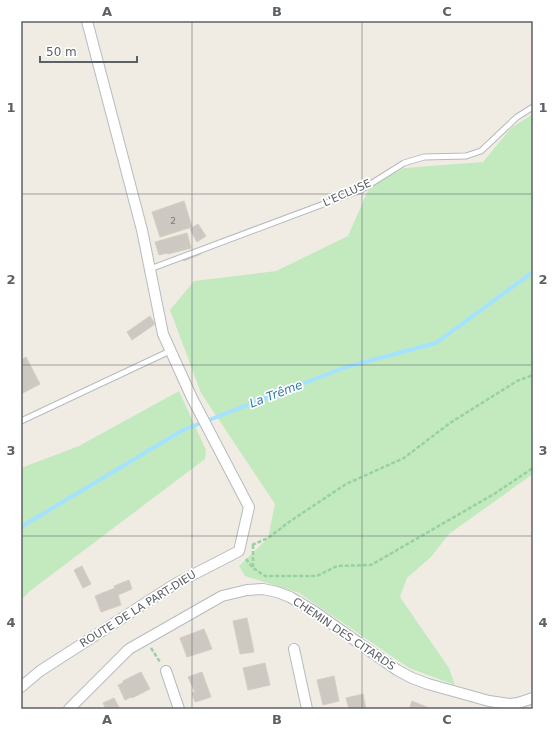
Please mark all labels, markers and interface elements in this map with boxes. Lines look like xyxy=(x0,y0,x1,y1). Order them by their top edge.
text: A xyxy=(102,4,112,19)
text: B xyxy=(272,4,282,19)
text: C xyxy=(442,4,452,19)
scale bar xyxy=(40,38,137,64)
text: 50 m xyxy=(46,45,77,59)
text: 1 xyxy=(6,100,16,115)
text: 1 xyxy=(538,100,548,115)
street label: L'ECLUSE xyxy=(321,177,373,209)
house number: 2 xyxy=(170,216,176,226)
text: 2 xyxy=(6,272,16,287)
text: 2 xyxy=(538,272,548,287)
water label: La Trême xyxy=(248,377,304,411)
text: 3 xyxy=(6,443,16,458)
text: 3 xyxy=(538,443,548,458)
street label: ROUTE DE LA PART-DIEU xyxy=(78,568,198,650)
street label: CHEMIN DES CITARDS xyxy=(290,595,398,673)
text: 4 xyxy=(6,615,16,630)
text: 4 xyxy=(538,615,548,630)
text: A xyxy=(102,712,112,727)
text: B xyxy=(272,712,282,727)
text: C xyxy=(442,712,452,727)

